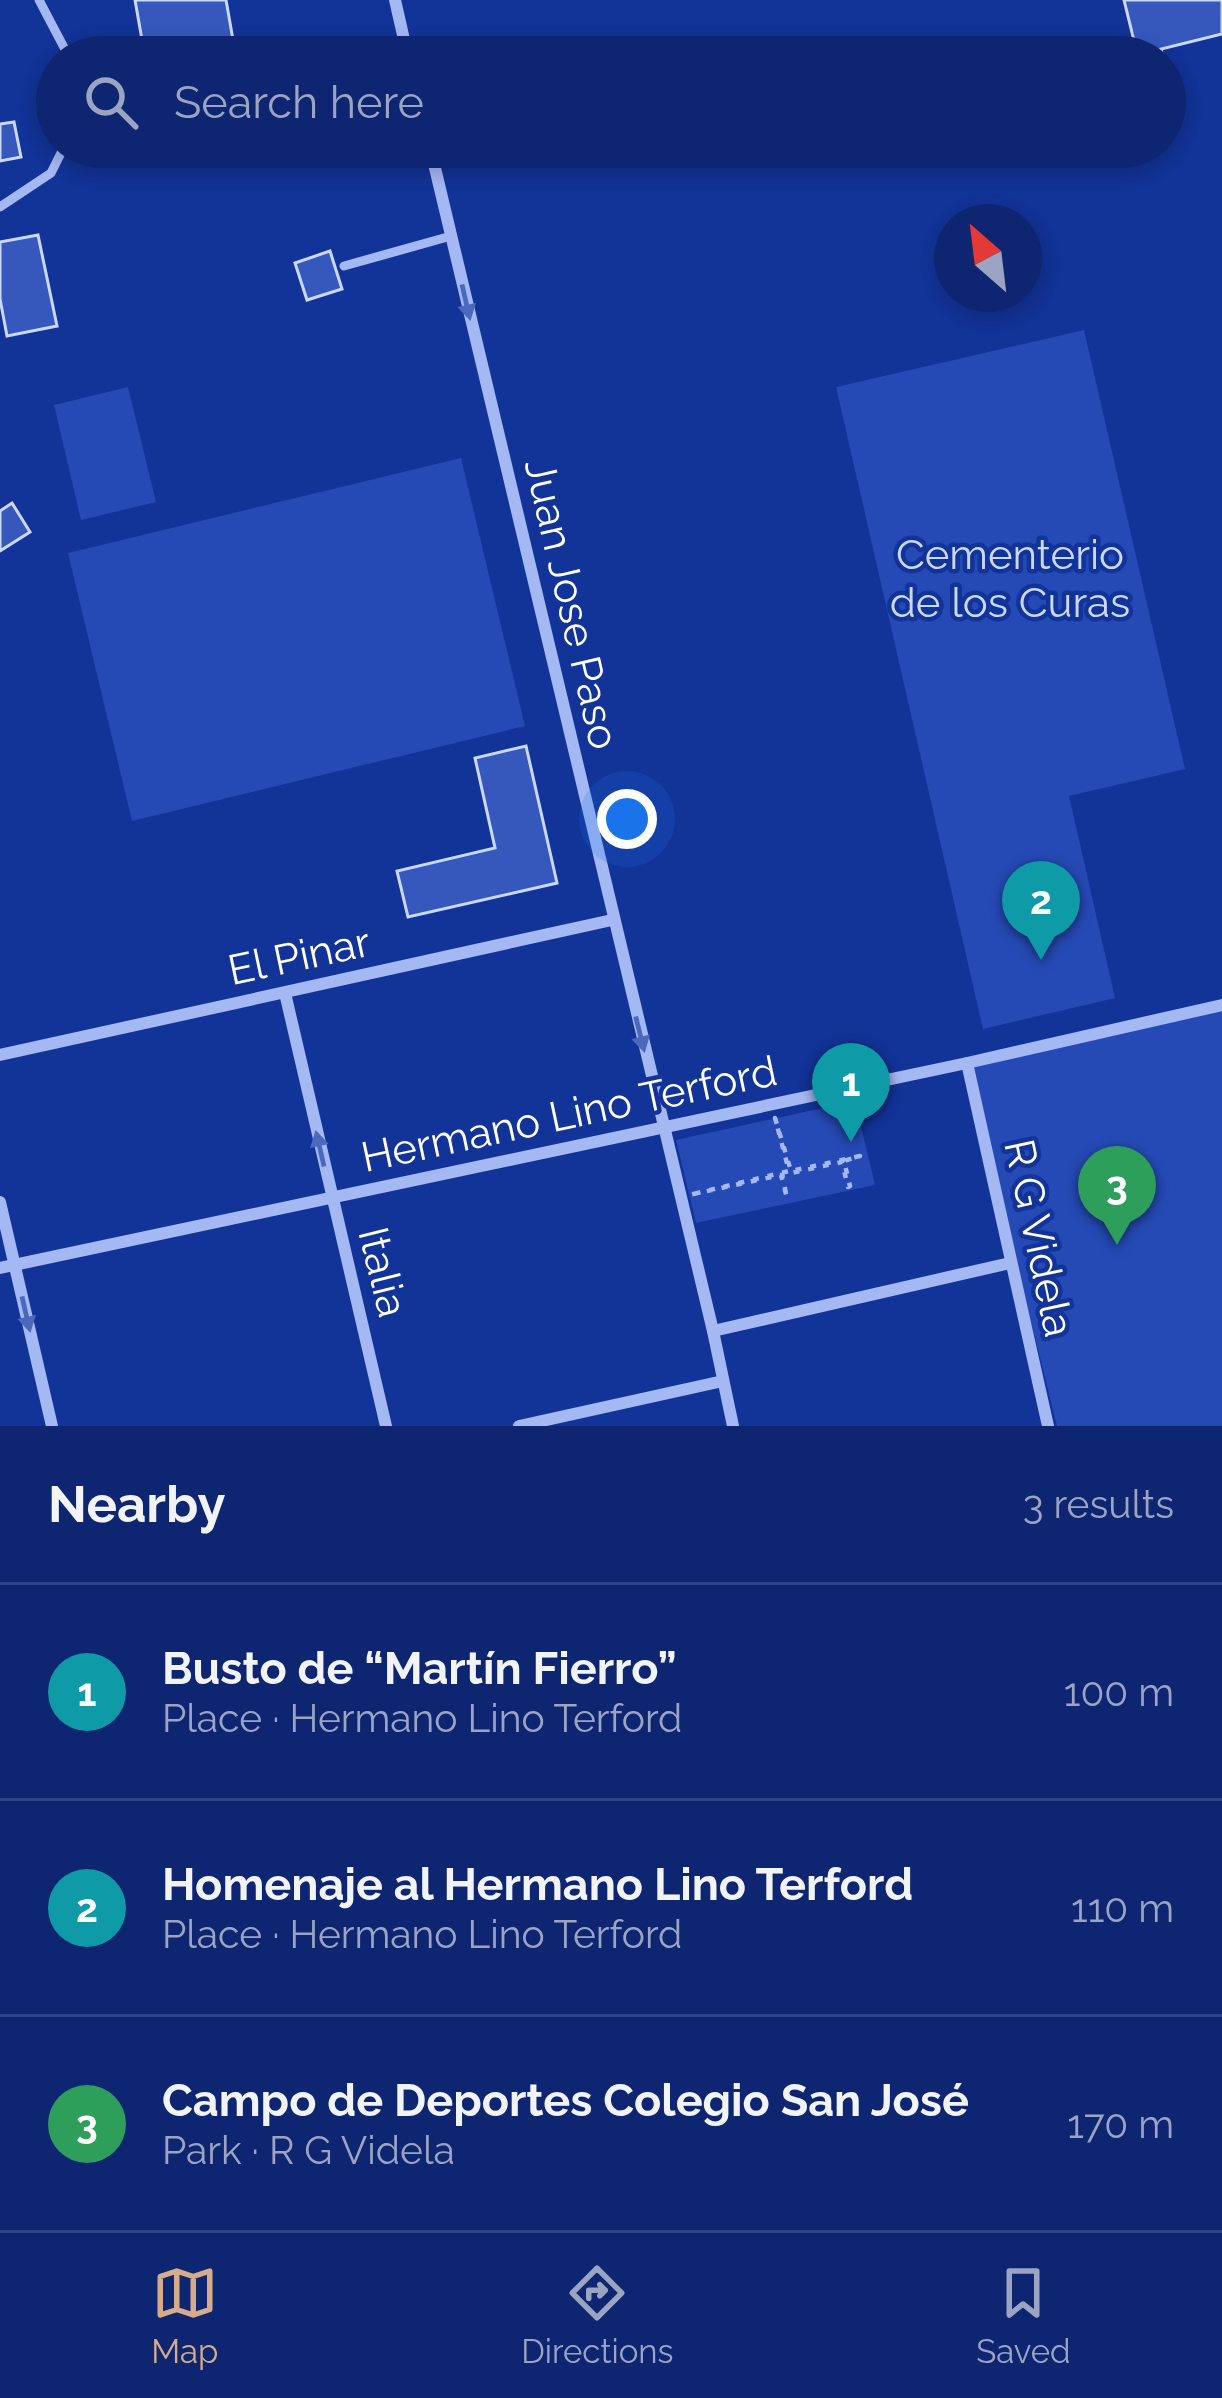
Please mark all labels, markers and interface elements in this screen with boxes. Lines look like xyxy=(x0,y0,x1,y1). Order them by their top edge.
search box xyxy=(36,36,1186,168)
icon: search xyxy=(78,69,144,135)
text: Search here xyxy=(174,76,424,129)
north arrow xyxy=(934,204,1042,312)
one-way arrow xyxy=(457,283,476,320)
street label: Juan Jose Paso xyxy=(515,454,629,754)
park label: Cementerio de los Curas xyxy=(890,530,1130,627)
your location xyxy=(597,789,657,849)
pin: 2 xyxy=(1002,861,1080,960)
street label: El Pinar xyxy=(224,917,375,995)
one-way arrow xyxy=(631,1015,650,1052)
pin: 1 xyxy=(812,1043,890,1142)
street label: Hermano Lino Terford xyxy=(357,1046,781,1182)
one-way arrow xyxy=(309,1129,328,1167)
street label: R G Videla xyxy=(994,1135,1084,1341)
pin: 3 xyxy=(1078,1146,1156,1245)
street label: Italia xyxy=(348,1222,418,1322)
one-way arrow xyxy=(17,1296,36,1333)
text: Nearby xyxy=(48,1474,225,1534)
text: 3 results xyxy=(1023,1481,1174,1527)
text: Busto de “Martín Fierro” xyxy=(162,1642,677,1695)
text: 1 xyxy=(77,1669,97,1715)
text: 100 m xyxy=(1064,1669,1174,1715)
text: Place · Hermano Lino Terford xyxy=(162,1695,682,1741)
text: Homenaje al Hermano Lino Terford xyxy=(162,1858,913,1911)
text: 2 xyxy=(76,1885,98,1931)
text: 110 m xyxy=(1071,1885,1174,1931)
text: Place · Hermano Lino Terford xyxy=(162,1911,682,1957)
text: Campo de Deportes Colegio San José xyxy=(162,2074,969,2127)
text: 3 xyxy=(76,2101,98,2147)
text: 170 m xyxy=(1067,2101,1174,2147)
text: Park · R G Videla xyxy=(162,2127,455,2173)
tab: Map xyxy=(151,2260,218,2371)
tab: Directions xyxy=(521,2260,674,2371)
tab: Saved xyxy=(976,2260,1071,2371)

